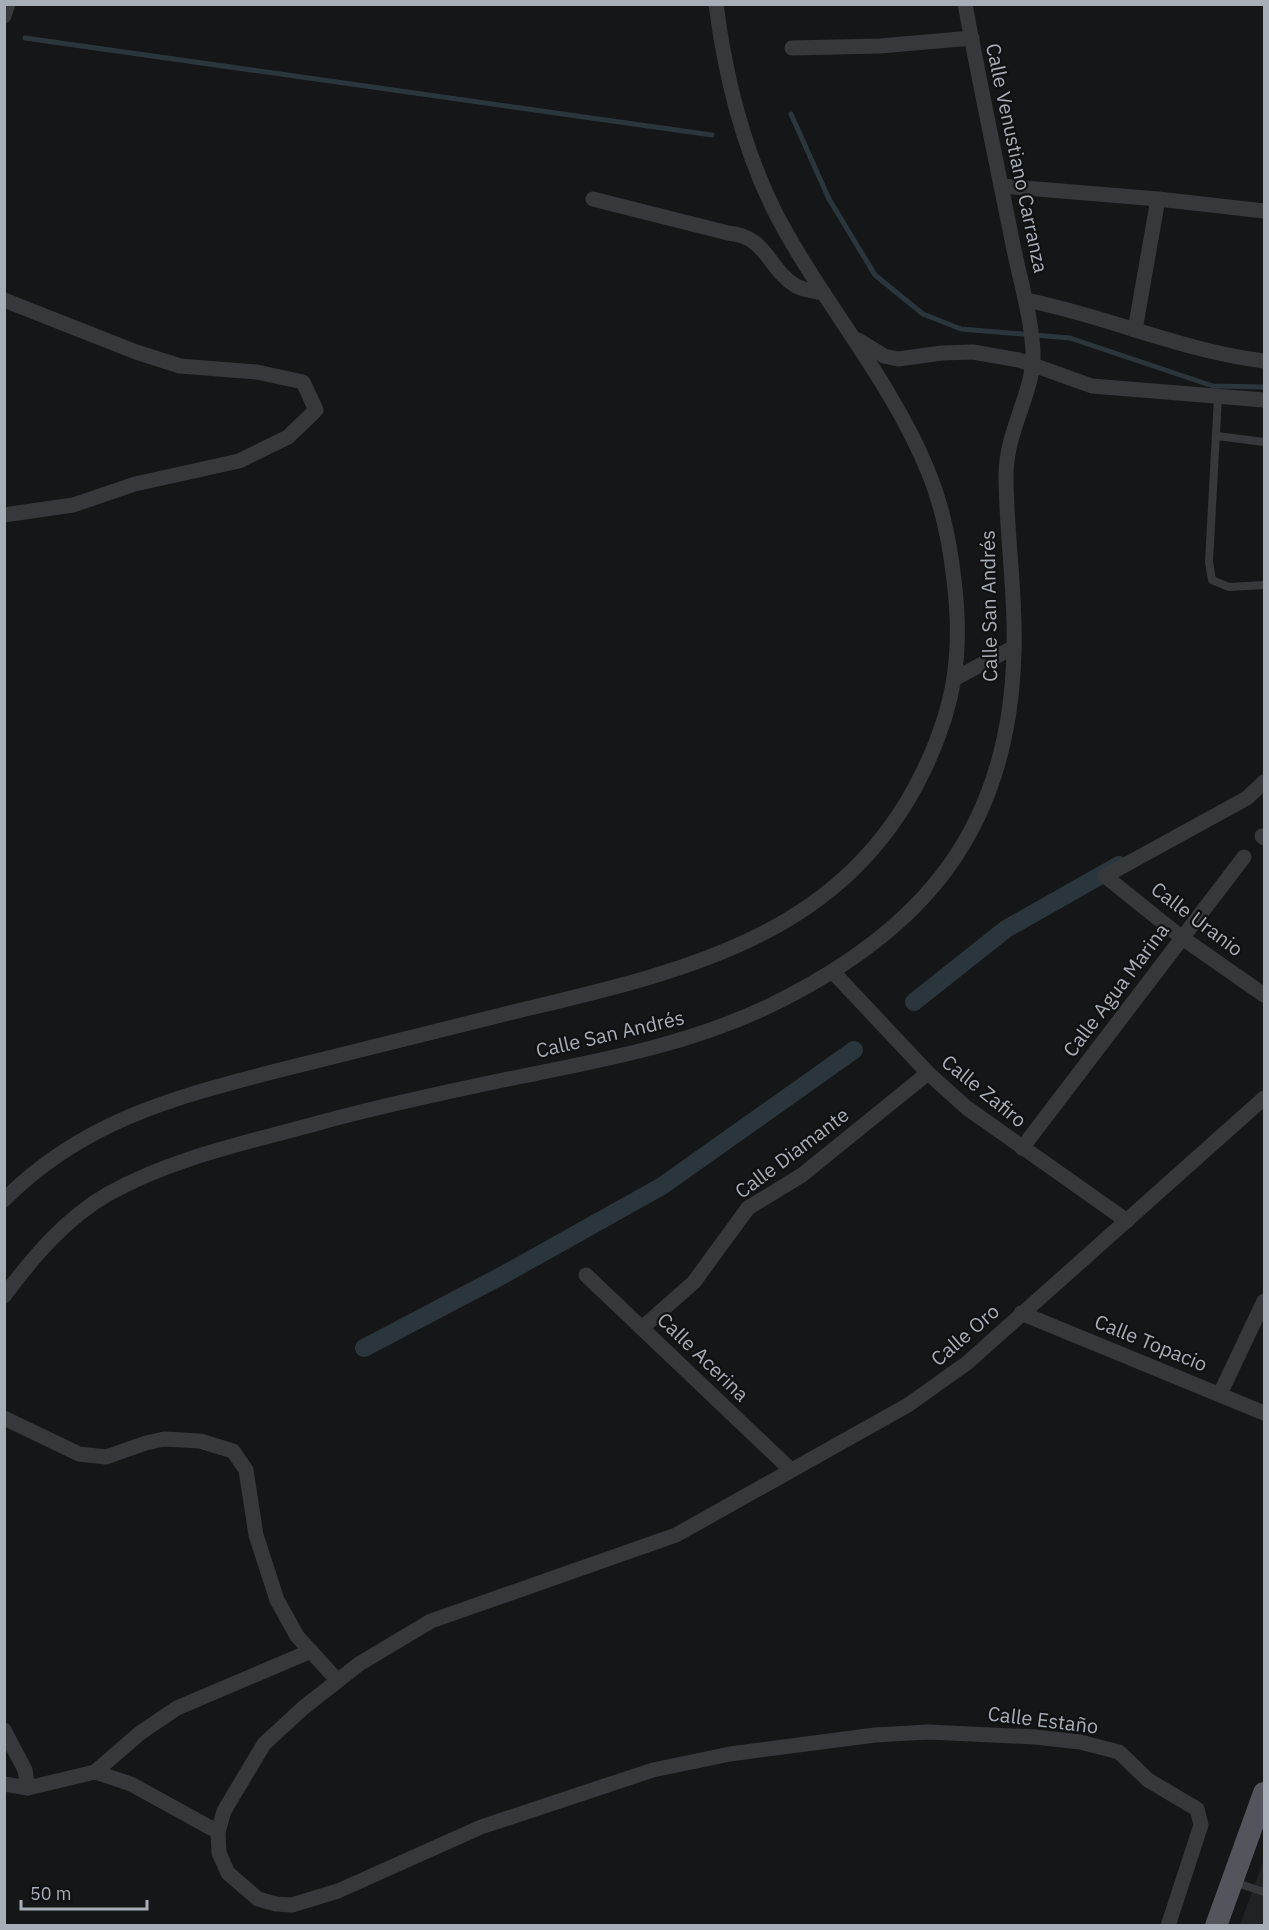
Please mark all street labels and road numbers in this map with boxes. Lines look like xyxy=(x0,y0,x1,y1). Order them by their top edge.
street label: Calle Venustiano Carranza xyxy=(980,41,1055,276)
street label: Calle San Andrés xyxy=(974,530,1003,682)
street label: Calle Uranio xyxy=(1146,875,1249,962)
street label: Calle Agua Marina xyxy=(1056,917,1175,1062)
street label: Calle San Andrés xyxy=(533,1003,687,1064)
street label: Calle Zafiro xyxy=(936,1048,1032,1133)
street label: Calle Diamante xyxy=(729,1101,854,1204)
street label: Calle Oro xyxy=(925,1297,1005,1372)
street label: Calle Acerina xyxy=(652,1306,755,1407)
street label: Calle Topacio xyxy=(1091,1308,1212,1377)
street label: Calle Estaño xyxy=(986,1699,1100,1740)

